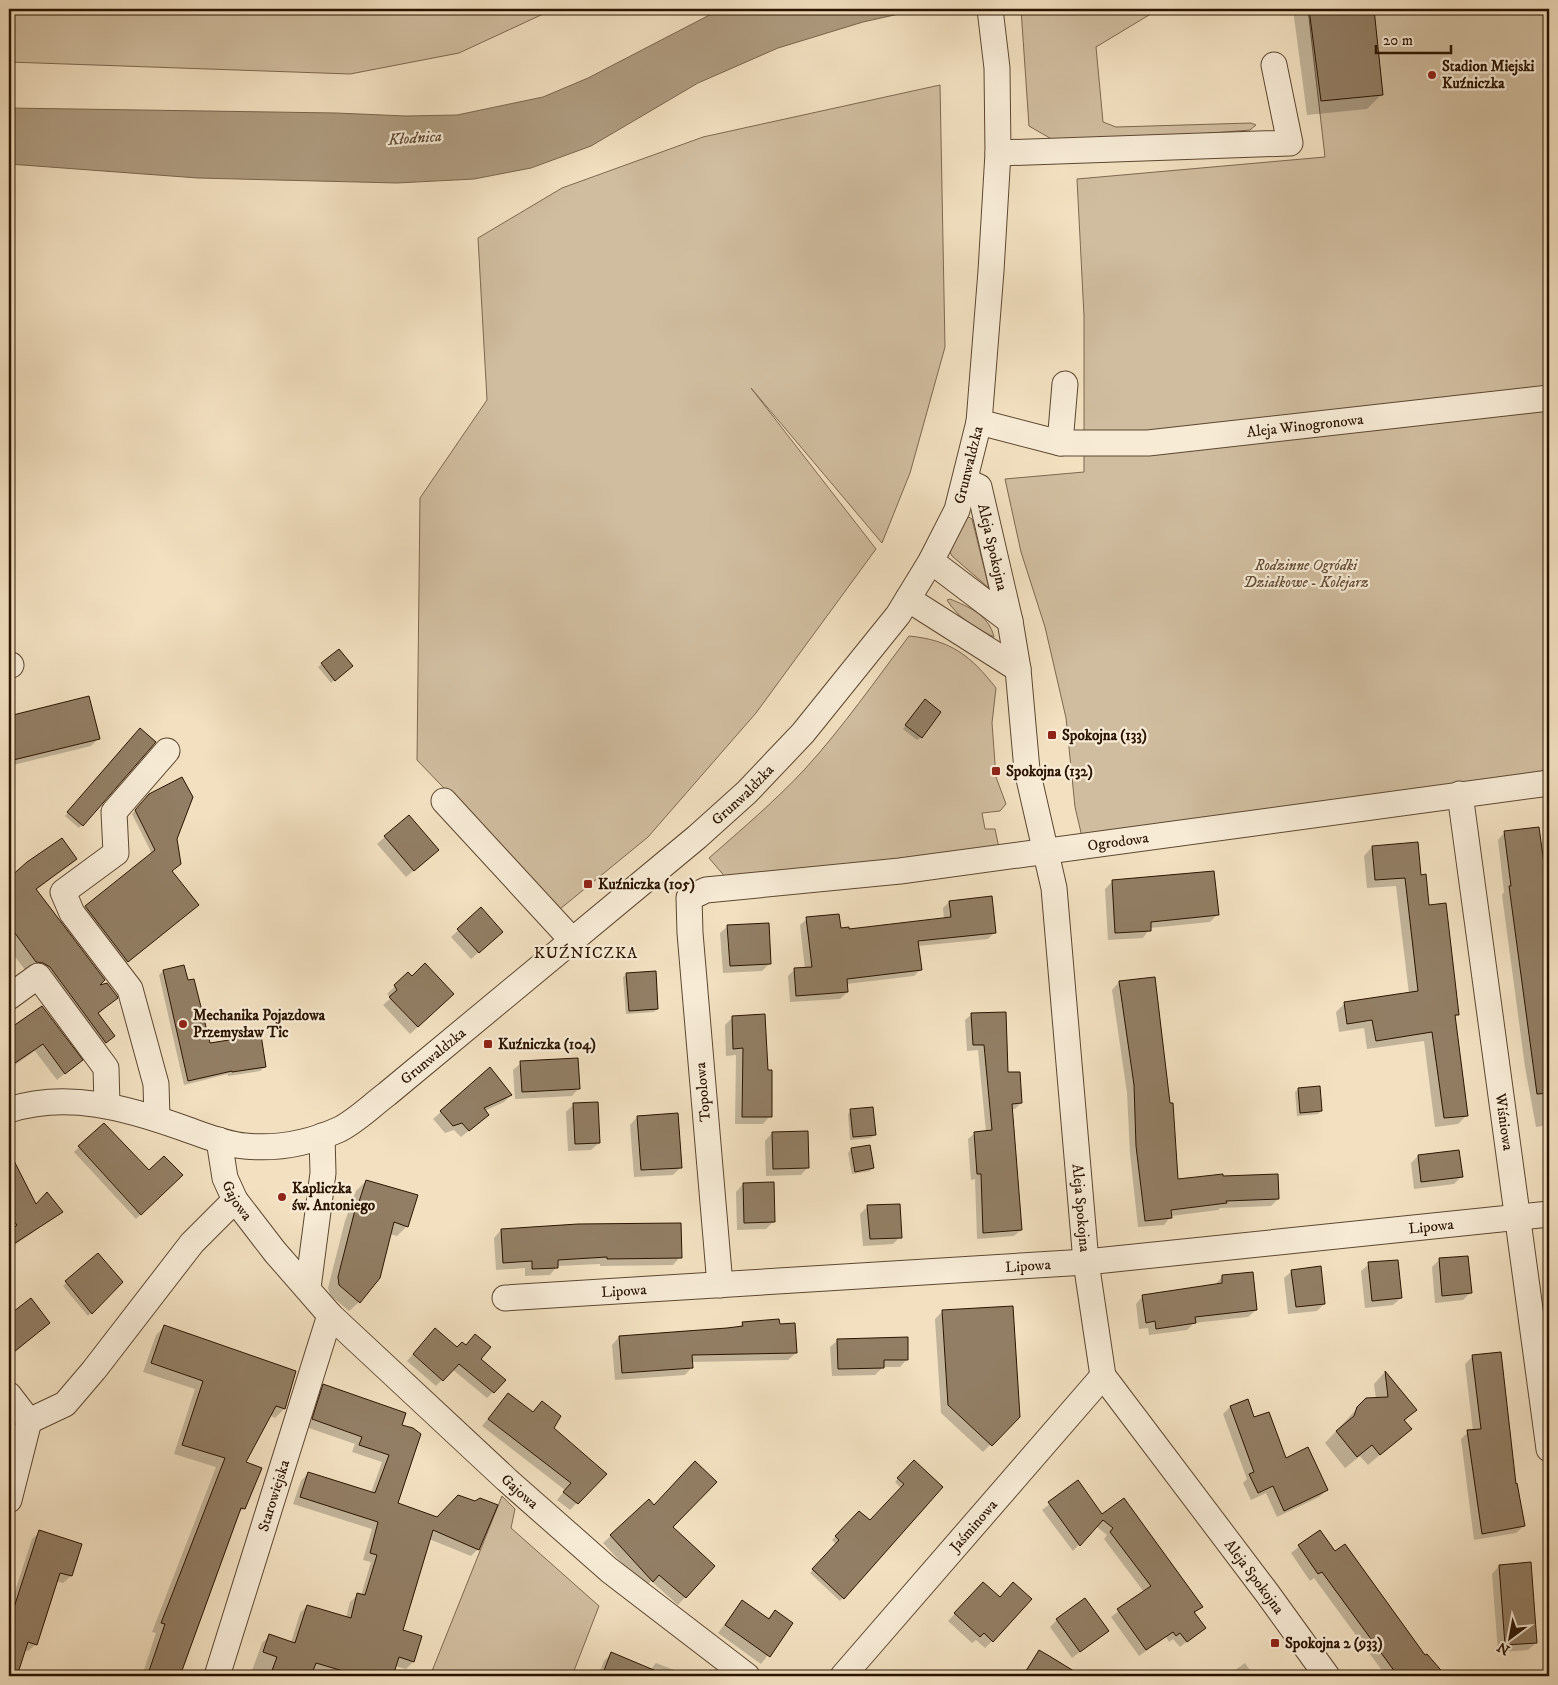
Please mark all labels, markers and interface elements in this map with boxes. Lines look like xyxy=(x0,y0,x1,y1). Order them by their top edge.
scale bar xyxy=(1376,22,1450,54)
text: 20 m xyxy=(1383,31,1413,50)
place label: Stadion Miejski Kuźniczka xyxy=(1442,57,1535,93)
marker: Stadion Miejski Kuźniczka xyxy=(1426,69,1438,81)
water label: Kłodnica xyxy=(386,126,443,150)
street label: Aleja Winogronowa xyxy=(1246,409,1365,441)
street label: Grunwaldzka xyxy=(949,424,987,506)
street label: Aleja Spokojna xyxy=(974,502,1012,593)
park label: Rodzinne Ogródki Działkowe - Kolejarz xyxy=(1243,556,1369,592)
place label: Spokojna (133) xyxy=(1062,726,1147,745)
marker: Spokojna (133) xyxy=(1046,729,1058,741)
street label: Grunwaldzka xyxy=(707,760,778,829)
place label: Spokojna (132) xyxy=(1006,762,1093,781)
marker: Spokojna (132) xyxy=(990,765,1002,777)
street label: Ogrodowa xyxy=(1086,828,1150,855)
place label: Kuźniczka (105) xyxy=(598,875,695,894)
marker: Kuźniczka (105) xyxy=(582,878,594,890)
district label: KUŹNICZKA xyxy=(534,943,638,963)
place label: Mechanika Pojazdowa Przemysław Tic xyxy=(193,1006,326,1042)
marker: Mechanika Pojazdowa Przemysław Tic xyxy=(177,1018,189,1030)
street label: Grunwaldzka xyxy=(396,1023,470,1089)
place label: Kuźniczka (104) xyxy=(498,1035,596,1054)
marker: Kuźniczka (104) xyxy=(482,1038,494,1050)
street label: Topolowa xyxy=(691,1061,715,1122)
street label: Wiśniowa xyxy=(1491,1091,1518,1152)
street label: Aleja Spokojna xyxy=(1068,1163,1095,1253)
street label: Gajowa xyxy=(218,1177,257,1225)
place label: Kapliczka św. Antoniego xyxy=(292,1179,376,1215)
marker: Kapliczka św. Antoniego xyxy=(276,1191,288,1203)
street label: Lipowa xyxy=(1407,1214,1455,1238)
street label: Lipowa xyxy=(1005,1255,1052,1276)
street label: Lipowa xyxy=(600,1280,648,1302)
street label: Starowiejska xyxy=(253,1457,294,1534)
street label: Gajowa xyxy=(497,1470,543,1513)
street label: Jaśminowa xyxy=(944,1495,1002,1557)
street label: Aleja Spokojna xyxy=(1220,1536,1289,1618)
north arrow xyxy=(1486,1612,1536,1662)
place label: Spokojna 2 (933) xyxy=(1285,1634,1383,1653)
marker: Spokojna 2 (933) xyxy=(1269,1637,1281,1649)
text: N xyxy=(1494,1637,1513,1659)

